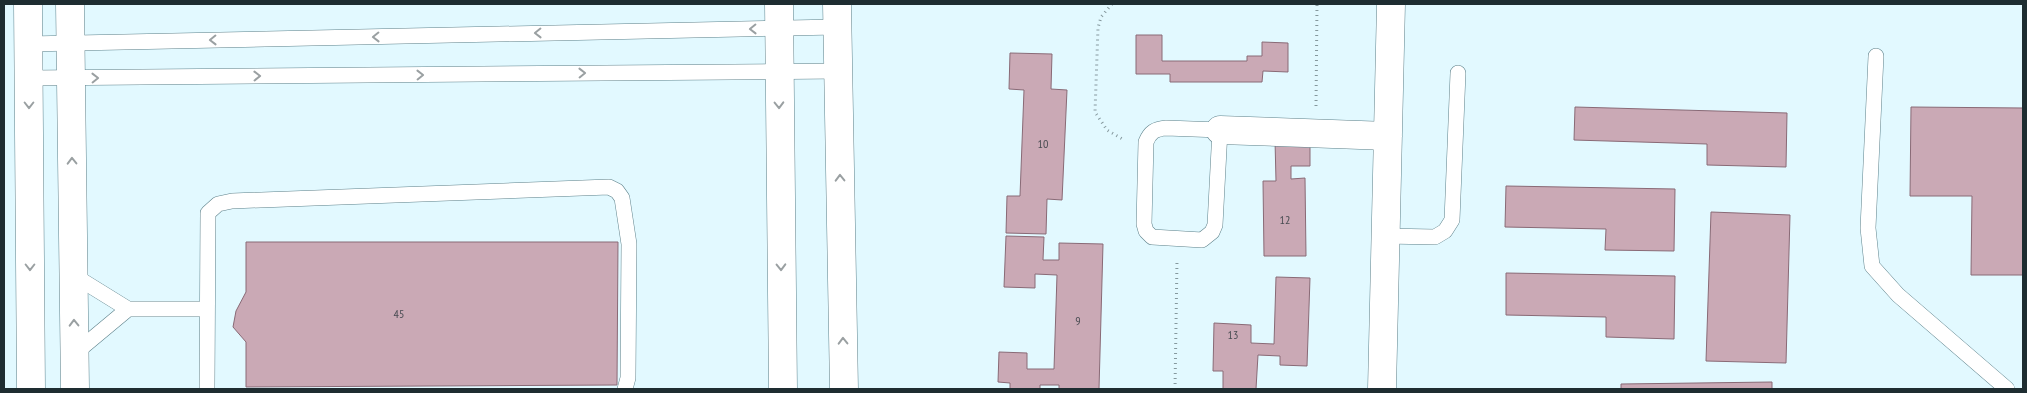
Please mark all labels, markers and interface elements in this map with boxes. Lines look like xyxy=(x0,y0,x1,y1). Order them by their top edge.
one-way arrow xyxy=(749,24,757,34)
one-way arrow xyxy=(534,28,542,38)
one-way arrow xyxy=(372,31,380,42)
one-way arrow xyxy=(209,35,217,45)
one-way arrow xyxy=(578,68,586,78)
one-way arrow xyxy=(416,70,424,80)
one-way arrow xyxy=(254,71,261,81)
one-way arrow xyxy=(92,73,99,83)
one-way arrow xyxy=(24,102,34,109)
one-way arrow xyxy=(774,102,784,109)
house number: 10 xyxy=(1038,136,1048,151)
one-way arrow xyxy=(67,156,77,164)
one-way arrow xyxy=(835,174,845,182)
house number: 12 xyxy=(1280,212,1290,227)
one-way arrow xyxy=(25,264,35,272)
one-way arrow xyxy=(776,264,786,272)
house number: 45 xyxy=(394,306,404,321)
house number: 9 xyxy=(1075,313,1081,328)
one-way arrow xyxy=(69,319,79,326)
house number: 13 xyxy=(1228,327,1238,342)
one-way arrow xyxy=(838,336,849,344)

